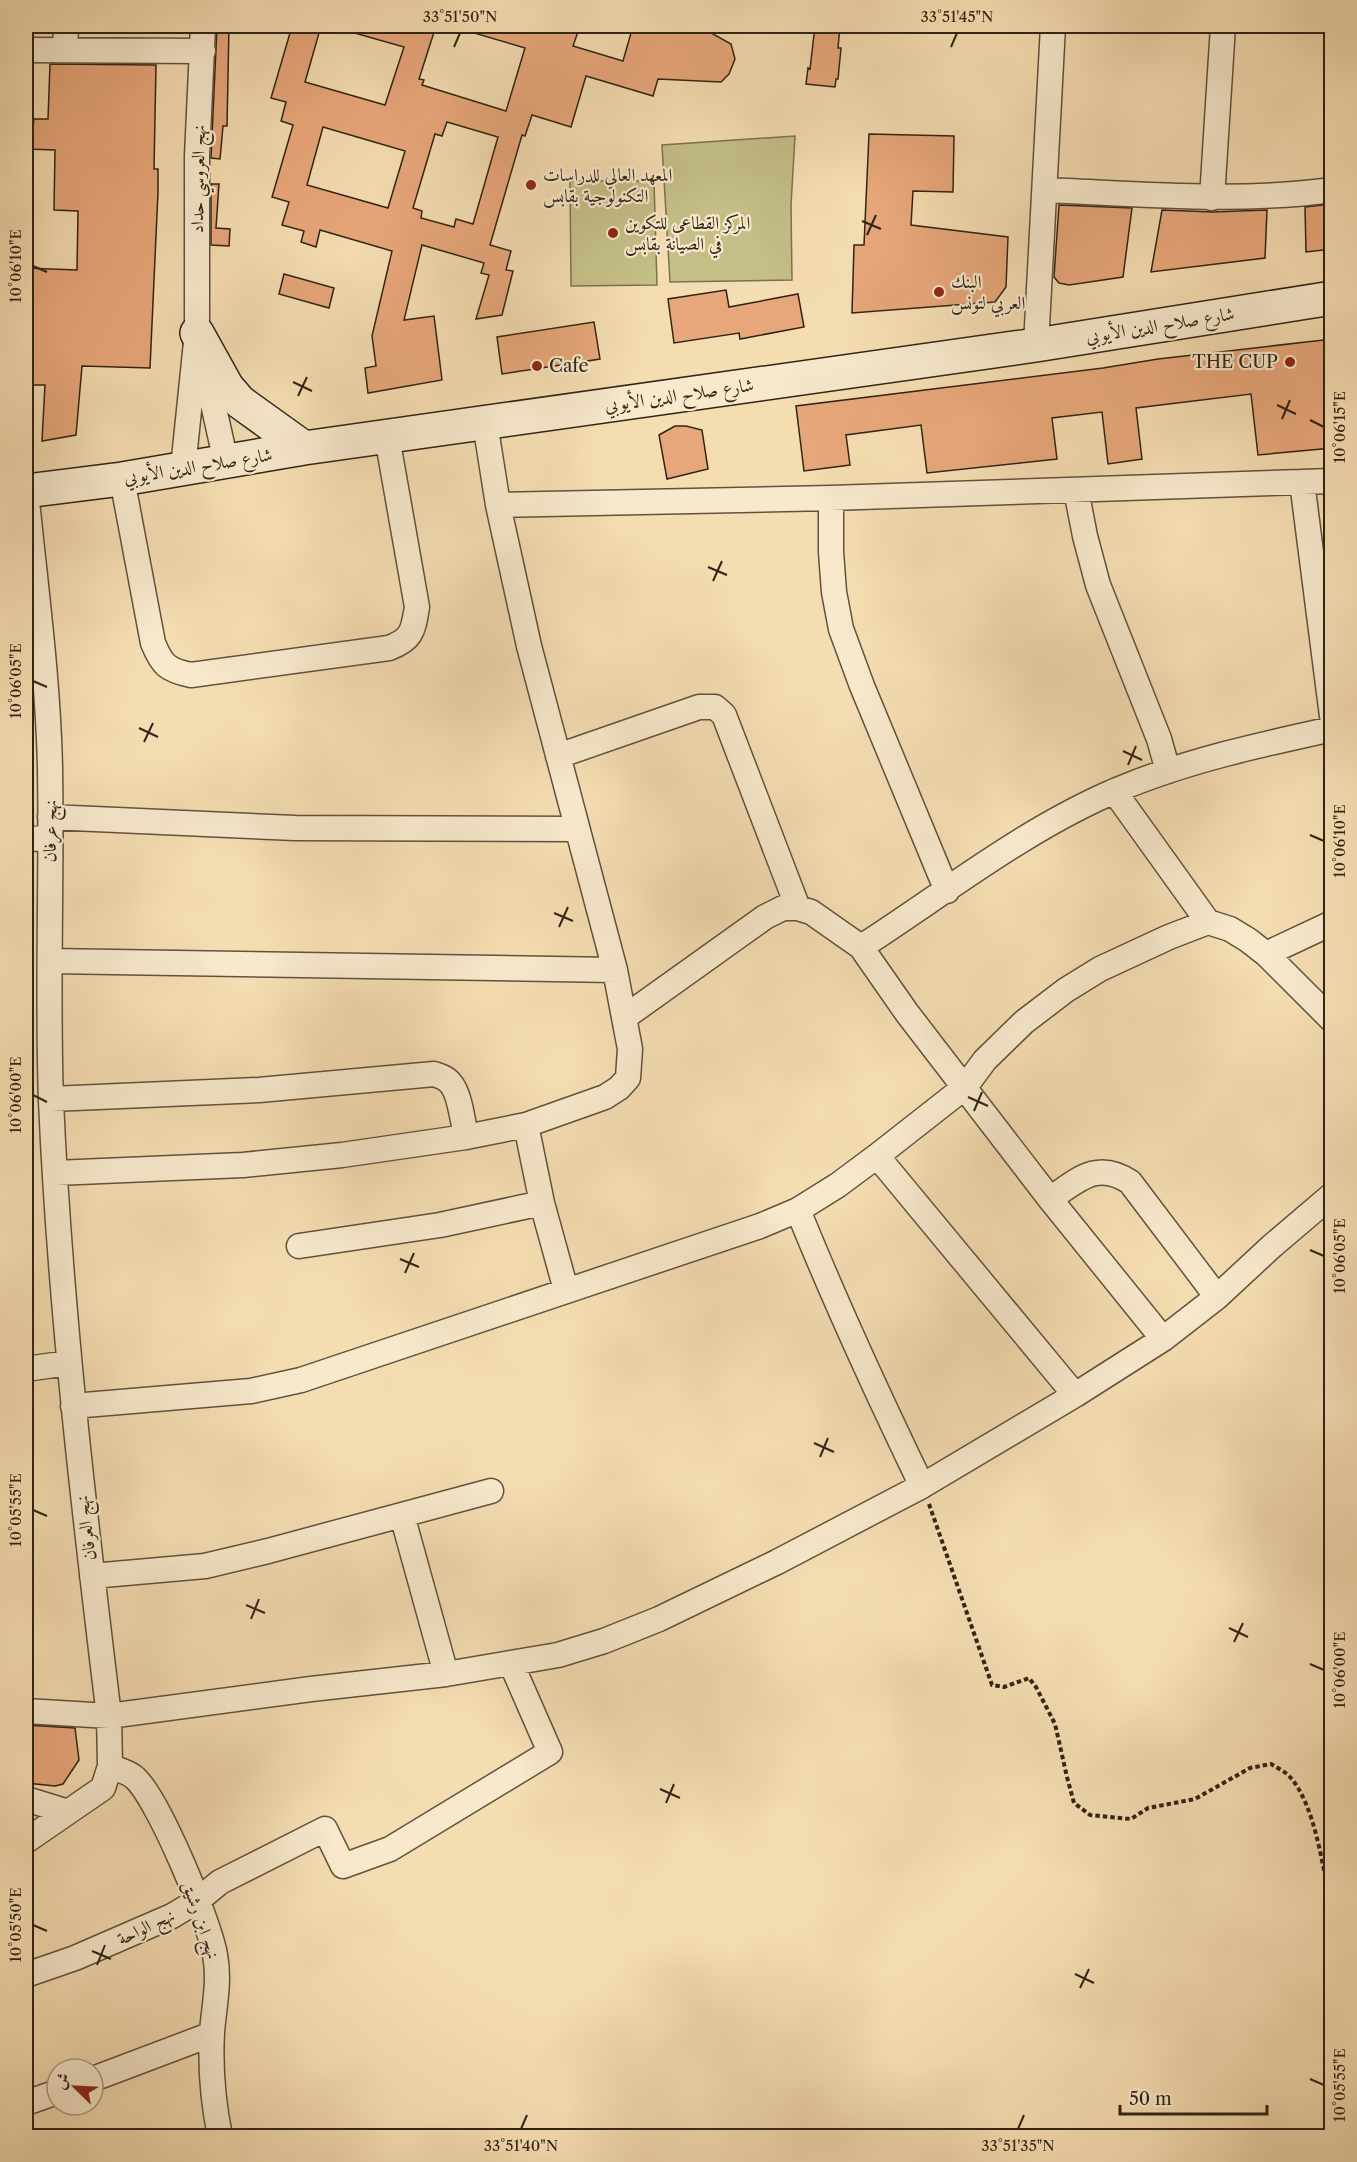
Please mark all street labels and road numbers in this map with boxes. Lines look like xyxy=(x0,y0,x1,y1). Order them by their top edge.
street label: نهج العروسي حداد xyxy=(186,125,216,233)
street label: شارع صلاح الدين الأيوبي xyxy=(1084,300,1237,353)
street label: شارع صلاح الدين الأيوبي xyxy=(603,372,756,421)
street label: شارع صلاح الدين الأيوبي xyxy=(122,441,275,494)
street label: نهج عرفان xyxy=(38,799,67,863)
street label: نهج العرفان xyxy=(71,1494,106,1562)
street label: نهج ابن رشيق xyxy=(173,1878,225,1963)
street label: نهج الواحة xyxy=(114,1904,180,1954)

